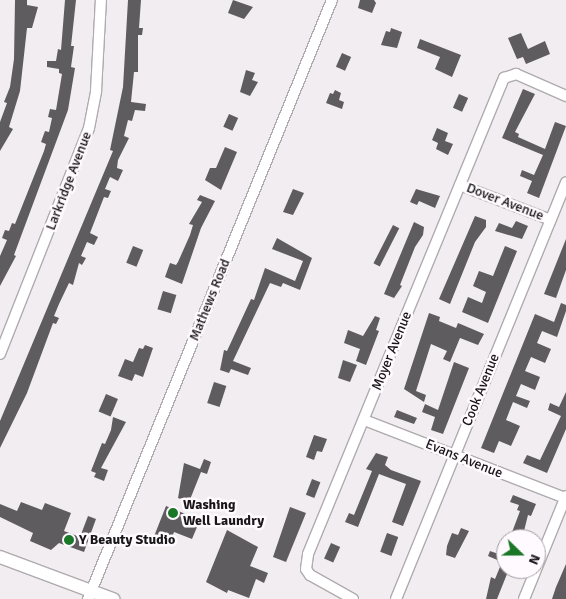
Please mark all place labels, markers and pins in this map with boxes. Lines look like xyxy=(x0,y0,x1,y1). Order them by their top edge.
place label: Washing Well Laundry xyxy=(183,497,264,530)
marker: Washing Well Laundry xyxy=(167,507,179,519)
place label: Y Beauty Studio xyxy=(79,532,175,548)
marker: Y Beauty Studio xyxy=(63,534,75,546)

